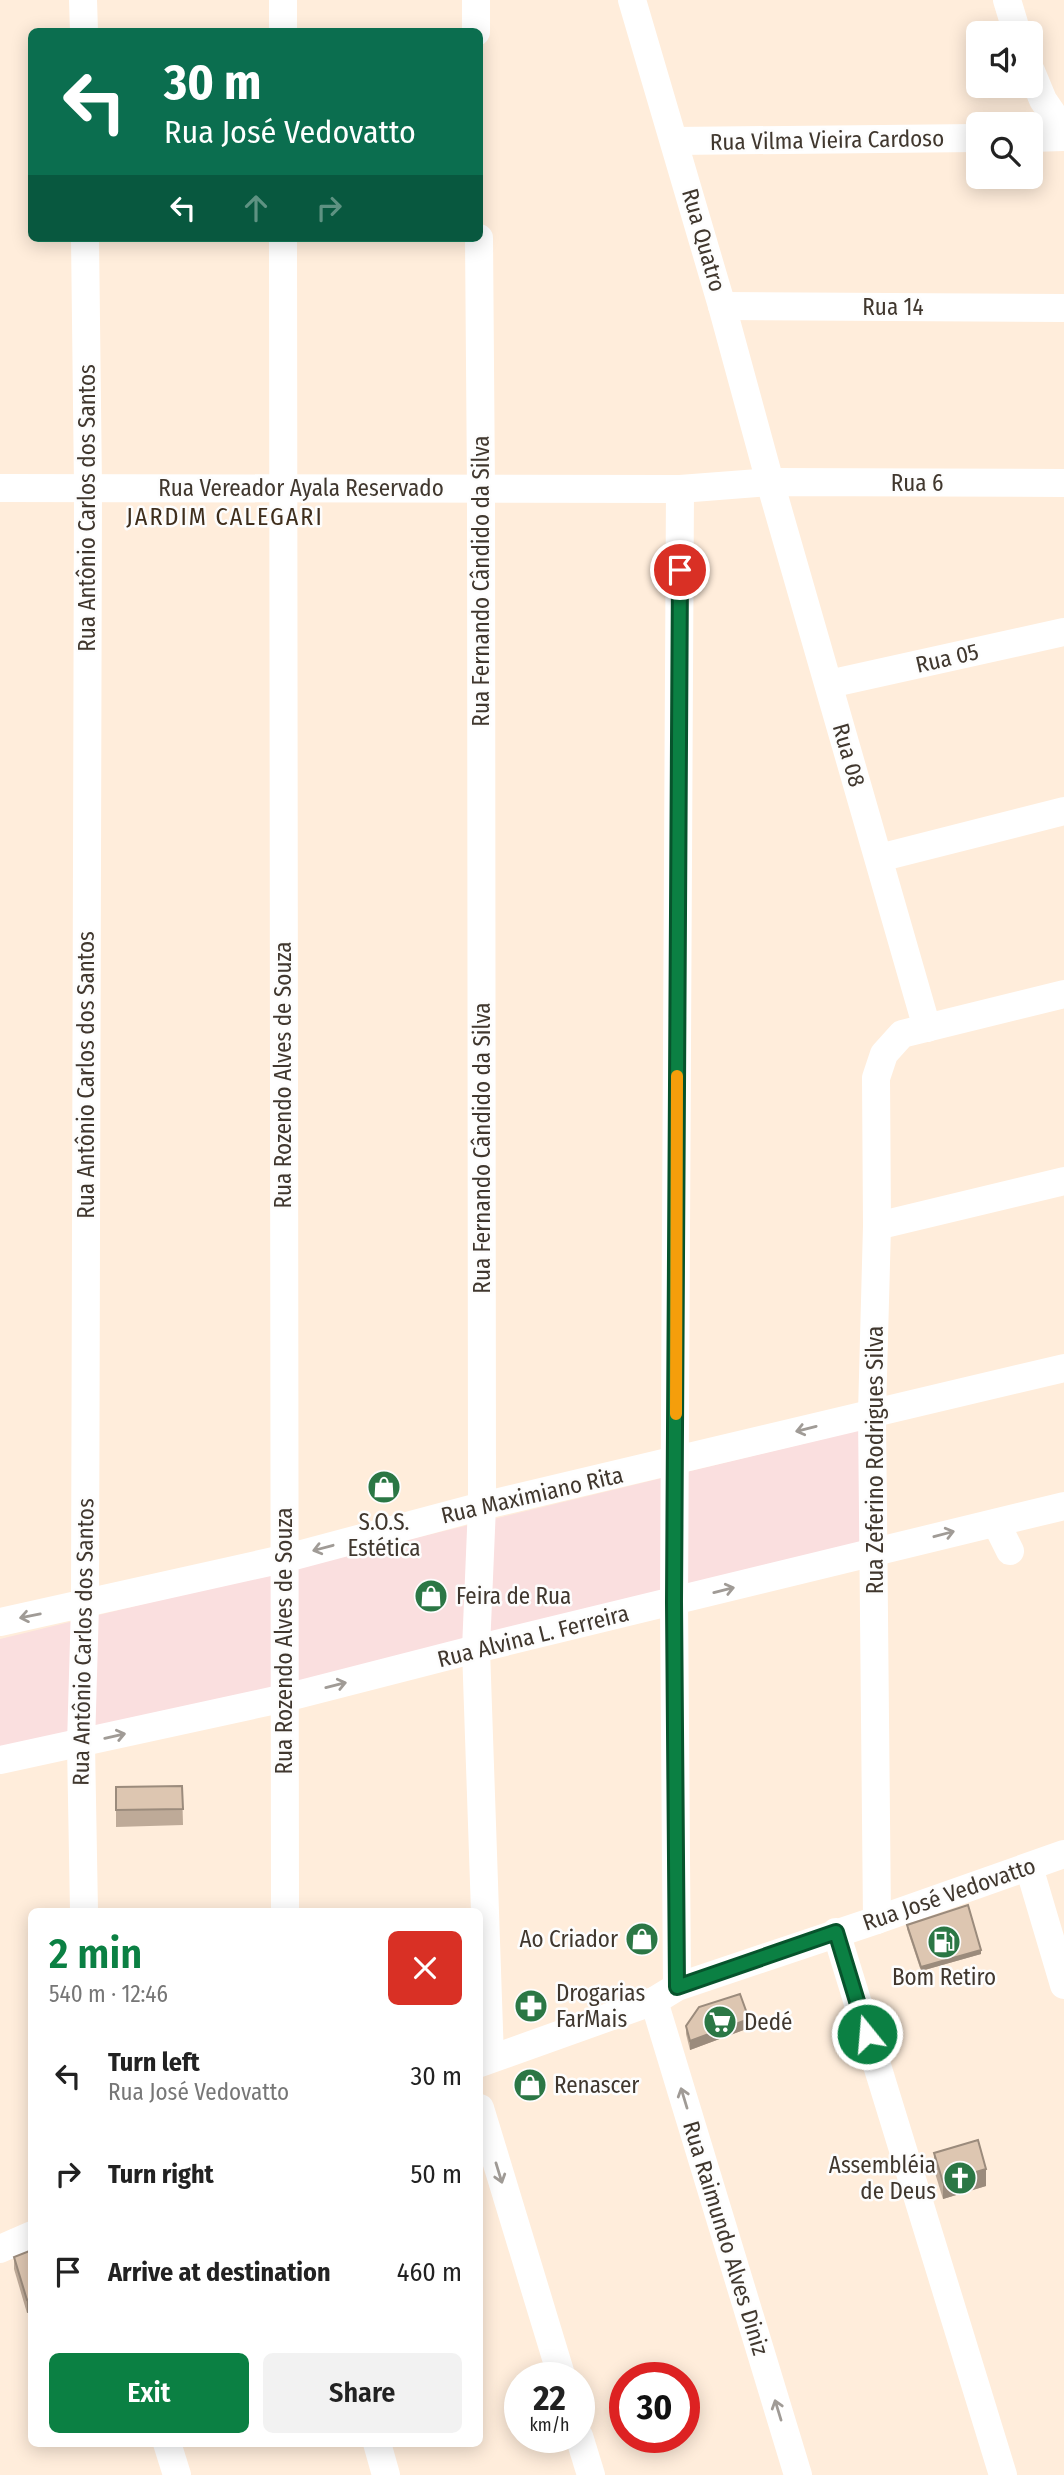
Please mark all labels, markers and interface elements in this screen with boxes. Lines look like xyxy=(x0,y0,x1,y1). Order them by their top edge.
map controls xyxy=(966,21,1043,189)
button: sound xyxy=(966,21,1043,98)
text: 30 m xyxy=(164,53,262,112)
icon: left xyxy=(49,56,140,147)
button: search xyxy=(966,112,1043,189)
text: Rua José Vedovatto xyxy=(164,113,416,151)
street label: Rua Vilma Vieira Cardoso xyxy=(710,124,944,156)
street label: Rua Quatro xyxy=(676,185,732,295)
icon: left xyxy=(164,189,202,227)
icon: ahead xyxy=(237,189,275,227)
icon: right xyxy=(310,189,348,227)
street label: Rua 14 xyxy=(862,293,924,321)
street label: Rua Antônio Carlos dos Santos xyxy=(73,364,101,652)
street label: Rua Fernando Cândido da Silva xyxy=(467,435,495,727)
street label: Rua 6 xyxy=(891,469,943,497)
street label: Rua Vereador Ayala Reservado xyxy=(158,474,444,502)
district label: JARDIM CALEGARI xyxy=(126,503,324,531)
pin xyxy=(650,540,710,600)
icon: arrive xyxy=(661,551,699,589)
street label: Rua 05 xyxy=(913,637,981,679)
street label: Rua 08 xyxy=(827,720,871,790)
street label: Rua Antônio Carlos dos Santos xyxy=(72,931,100,1219)
street label: Rua Rozendo Alves de Souza xyxy=(269,942,297,1208)
street label: Rua Fernando Cândido da Silva xyxy=(468,1002,496,1294)
street label: Rua Zeferino Rodrigues Silva xyxy=(861,1326,889,1594)
one-way arrow xyxy=(795,1423,818,1436)
street label: Rua Maximiano Rita xyxy=(438,1460,626,1530)
shop icon: S.O.S. Estética xyxy=(365,1468,403,1506)
street label: Rua Antônio Carlos dos Santos xyxy=(66,1498,100,1786)
street label: Rua Rozendo Alves de Souza xyxy=(270,1508,298,1774)
place label: S.O.S. Estética xyxy=(347,1508,421,1562)
one-way arrow xyxy=(933,1527,955,1540)
one-way arrow xyxy=(313,1542,335,1555)
shop icon: Feira de Rua xyxy=(412,1577,450,1615)
place label: Feira de Rua xyxy=(456,1582,571,1610)
one-way arrow xyxy=(712,1583,735,1596)
street label: Rua Alvina L. Ferreira xyxy=(434,1599,632,1673)
one-way arrow xyxy=(19,1609,42,1623)
one-way arrow xyxy=(325,1678,347,1691)
one-way arrow xyxy=(103,1729,126,1742)
street label: Rua José Vedovatto xyxy=(859,1851,1039,1937)
shop icon: Ao Criador xyxy=(623,1920,661,1958)
fuel station icon: Bom Retiro xyxy=(925,1923,963,1961)
place label: Ao Criador xyxy=(520,1925,618,1953)
text: 2 min xyxy=(49,1929,142,1979)
button: close xyxy=(388,1931,462,2005)
place label: Bom Retiro xyxy=(892,1963,996,1991)
place label: Drogarias FarMais xyxy=(556,1979,645,2033)
text: 540 m · 12:46 xyxy=(49,1980,168,2008)
pharmacy icon: Drogarias FarMais xyxy=(512,1987,550,2025)
position arrow xyxy=(830,1997,904,2071)
supermarket icon: Dedé xyxy=(701,2003,739,2041)
place label: Dedé xyxy=(744,2008,792,2036)
text: Turn left xyxy=(108,2047,200,2078)
icon: left xyxy=(49,2057,87,2095)
text: 30 m xyxy=(411,2061,462,2092)
shop icon: Renascer xyxy=(511,2066,549,2104)
place label: Renascer xyxy=(554,2071,639,2099)
text: Rua José Vedovatto xyxy=(108,2078,289,2106)
one-way arrow xyxy=(676,2088,689,2110)
street label: Rua Raimundo Alves Diniz xyxy=(677,2118,775,2358)
place label: Assembléia de Deus xyxy=(829,2151,936,2205)
icon: right xyxy=(49,2155,87,2193)
text: Turn right xyxy=(108,2159,214,2190)
text: 50 m xyxy=(410,2159,462,2190)
church icon: Assembléia de Deus xyxy=(941,2159,979,2197)
one-way arrow xyxy=(494,2162,507,2184)
icon: arrive xyxy=(49,2253,87,2291)
text: Arrive at destination xyxy=(108,2257,331,2288)
text: 460 m xyxy=(397,2257,462,2288)
button: Exit xyxy=(49,2353,249,2433)
button: Share xyxy=(263,2353,462,2433)
speed limit sign: 30 xyxy=(609,2362,700,2453)
text: 22 xyxy=(533,2377,566,2419)
one-way arrow xyxy=(771,2399,784,2421)
text: km/h xyxy=(529,2414,570,2436)

